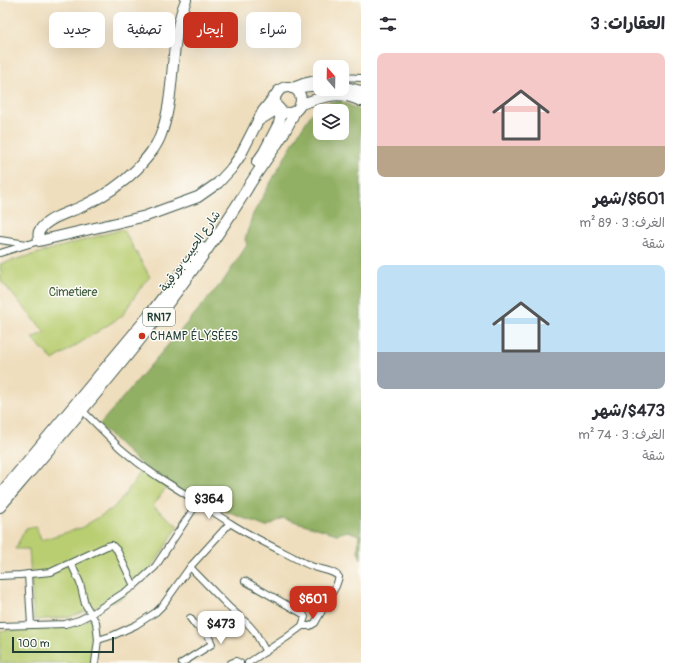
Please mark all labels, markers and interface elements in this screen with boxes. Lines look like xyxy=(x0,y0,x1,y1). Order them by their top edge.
chip: جديد xyxy=(49,12,105,48)
chip: تصفية xyxy=(113,12,175,48)
chip: إيجار xyxy=(183,12,238,48)
chip: شراء xyxy=(246,12,301,48)
icon: filters xyxy=(377,13,399,35)
text: العقارات: 3 xyxy=(590,13,665,34)
north arrow xyxy=(313,60,349,96)
map controls xyxy=(313,60,349,140)
icon: home xyxy=(485,79,557,151)
button: layers xyxy=(313,104,349,140)
text: $601/شهر xyxy=(593,188,665,209)
street label: شارع الحبيب بورقيبة xyxy=(157,208,225,295)
text: الغرف: 3 · 89 m² xyxy=(580,215,665,231)
text: شقة xyxy=(642,236,665,252)
park label: Cimetiere xyxy=(49,285,97,300)
icon: home xyxy=(485,291,557,363)
road number: RN17 xyxy=(143,308,175,326)
place label: CHAMP ÉLYSÉES xyxy=(150,328,238,344)
marker: CHAMP ÉLYSÉES xyxy=(137,331,147,341)
text: $473/شهر xyxy=(593,400,665,421)
text: الغرف: 3 · 74 m² xyxy=(578,427,665,443)
text: شقة xyxy=(642,448,665,464)
pin: $364 xyxy=(185,486,233,520)
text: $364 xyxy=(194,491,224,507)
pin: $601 xyxy=(289,586,337,620)
text: $601 xyxy=(299,591,327,607)
pin: $473 xyxy=(197,611,245,645)
text: $473 xyxy=(207,616,235,632)
scale bar xyxy=(12,635,114,654)
text: 100 m xyxy=(18,637,49,650)

